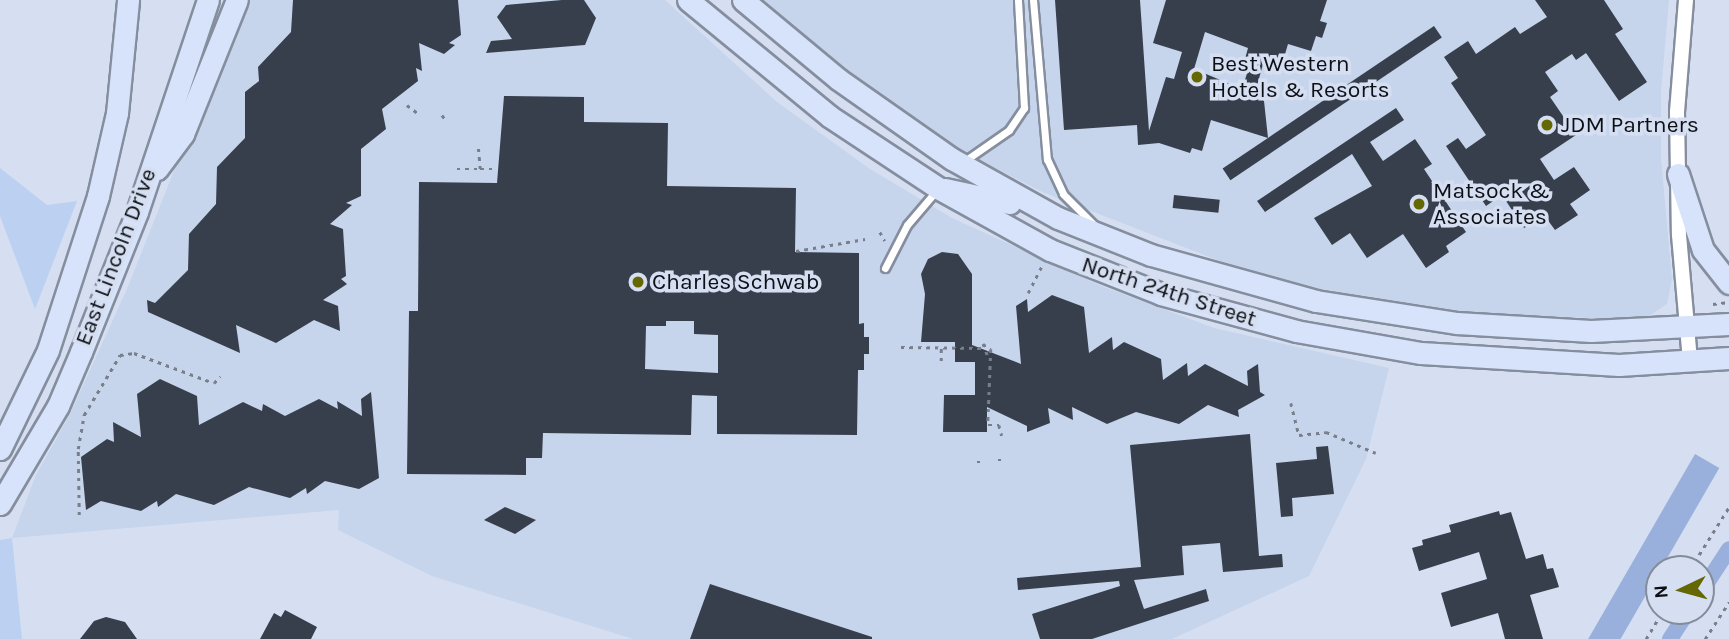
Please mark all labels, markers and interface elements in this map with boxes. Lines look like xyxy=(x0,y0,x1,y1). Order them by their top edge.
place label: Best Western Hotels & Resorts xyxy=(1211,50,1389,104)
marker: Best Western Hotels & Resorts xyxy=(1189,69,1205,85)
place label: JDM Partners xyxy=(1561,111,1699,139)
marker: JDM Partners xyxy=(1539,117,1555,133)
street label: East Lincoln Drive xyxy=(70,165,162,349)
place label: Matsock & Associates xyxy=(1433,177,1550,231)
marker: Matsock & Associates xyxy=(1411,196,1427,212)
street label: North 24th Street xyxy=(1078,251,1260,333)
place label: Charles Schwab xyxy=(652,268,819,296)
marker: Charles Schwab xyxy=(630,274,646,290)
north arrow xyxy=(1645,555,1715,625)
text: N xyxy=(1650,584,1673,599)

